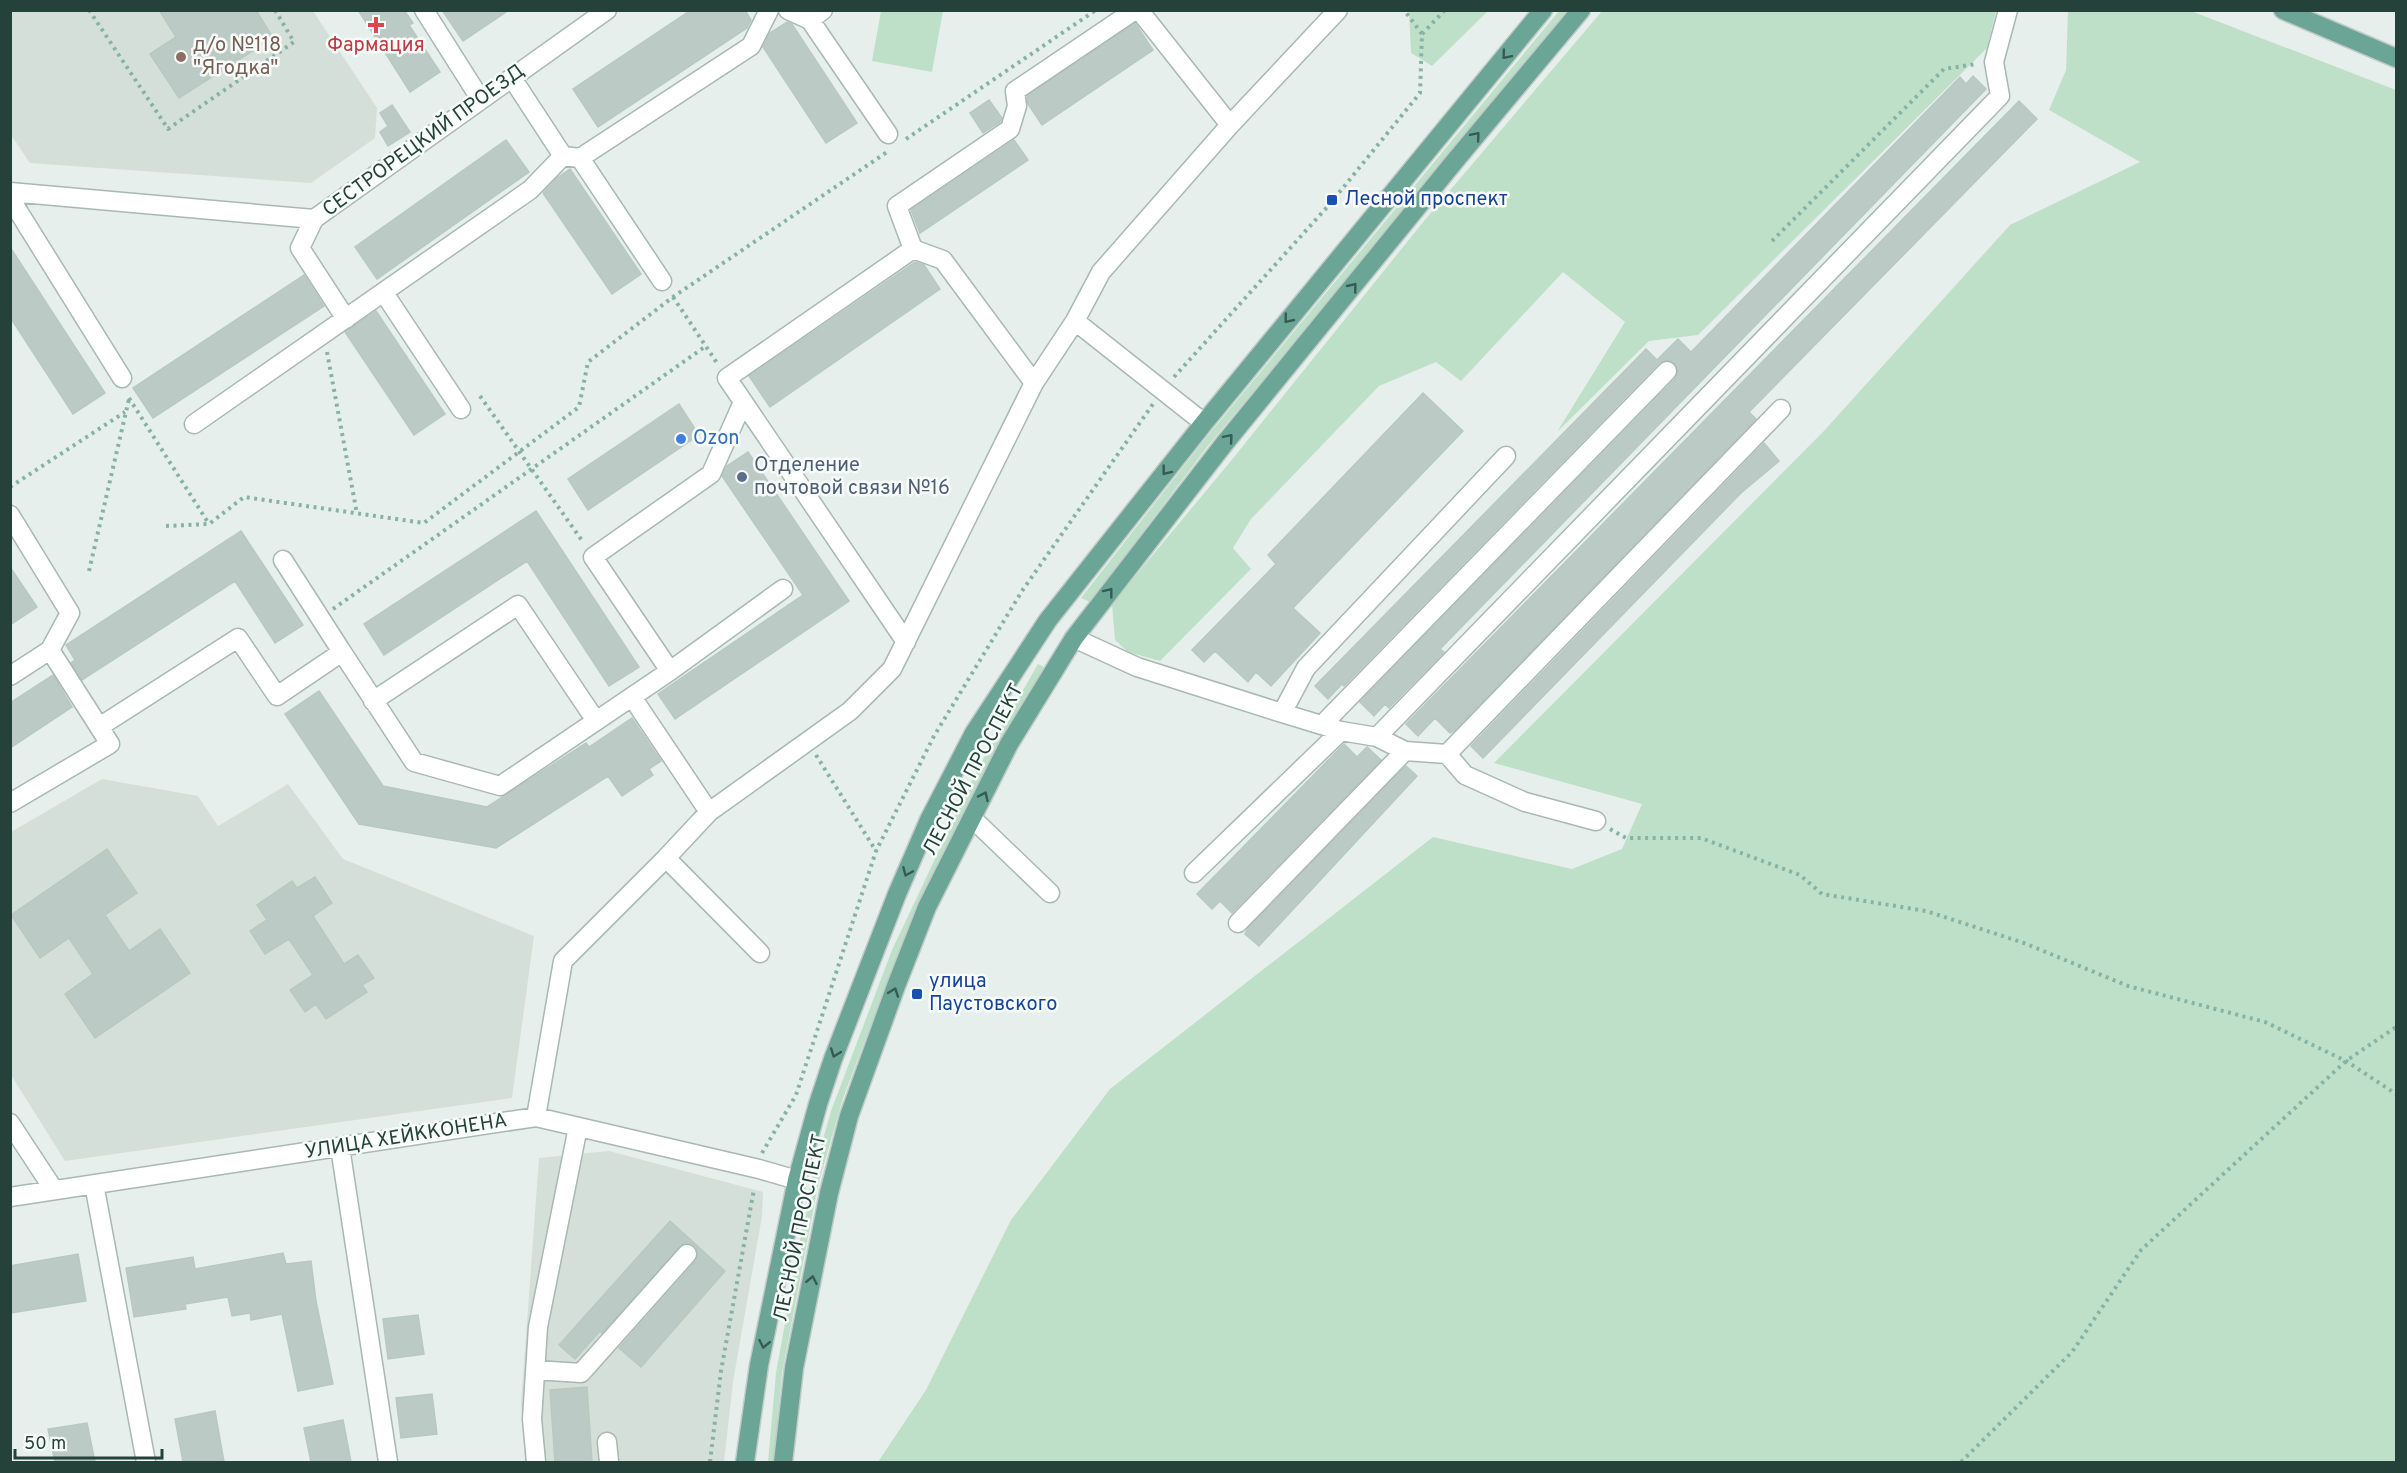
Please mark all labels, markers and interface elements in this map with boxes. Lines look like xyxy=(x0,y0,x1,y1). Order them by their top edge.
marker: Фармация xyxy=(369,18,383,32)
place label: д/о №118 "Ягодка" xyxy=(193,33,281,82)
place label: Фармация xyxy=(327,33,425,59)
one-way arrow xyxy=(1502,48,1513,59)
marker: д/о №118 "Ягодка" xyxy=(174,50,188,64)
street label: СЕСТРОРЕЦКИЙ ПРОЕЗД xyxy=(317,57,530,223)
one-way arrow xyxy=(1469,132,1480,143)
place label: Лесной проспект xyxy=(1344,187,1508,213)
marker: Лесной проспект xyxy=(1325,193,1339,207)
one-way arrow xyxy=(1346,283,1357,294)
one-way arrow xyxy=(1285,312,1296,323)
place label: Ozon xyxy=(693,426,739,452)
marker: Ozon xyxy=(674,432,688,446)
one-way arrow xyxy=(1222,434,1233,445)
place label: Отделение почтовой связи №16 xyxy=(754,453,950,502)
one-way arrow xyxy=(1162,464,1173,475)
marker: Отделение почтовой связи №16 xyxy=(735,470,749,484)
one-way arrow xyxy=(1102,587,1113,598)
street label: ЛЕСНОЙ ПРОСПЕКТ xyxy=(916,679,1030,861)
one-way arrow xyxy=(976,792,988,803)
one-way arrow xyxy=(902,866,914,877)
place label: улица Паустовского xyxy=(929,969,1057,1018)
marker: улица Паустовского xyxy=(910,987,924,1001)
one-way arrow xyxy=(886,988,899,998)
one-way arrow xyxy=(830,1047,842,1058)
street label: УЛИЦА ХЕЙККОНЕНА xyxy=(303,1106,509,1166)
street label: ЛЕСНОЙ ПРОСПЕКТ xyxy=(766,1131,834,1324)
one-way arrow xyxy=(805,1276,818,1286)
one-way arrow xyxy=(758,1339,771,1349)
scale bar xyxy=(15,1422,162,1460)
text: 50 m xyxy=(24,1433,66,1456)

